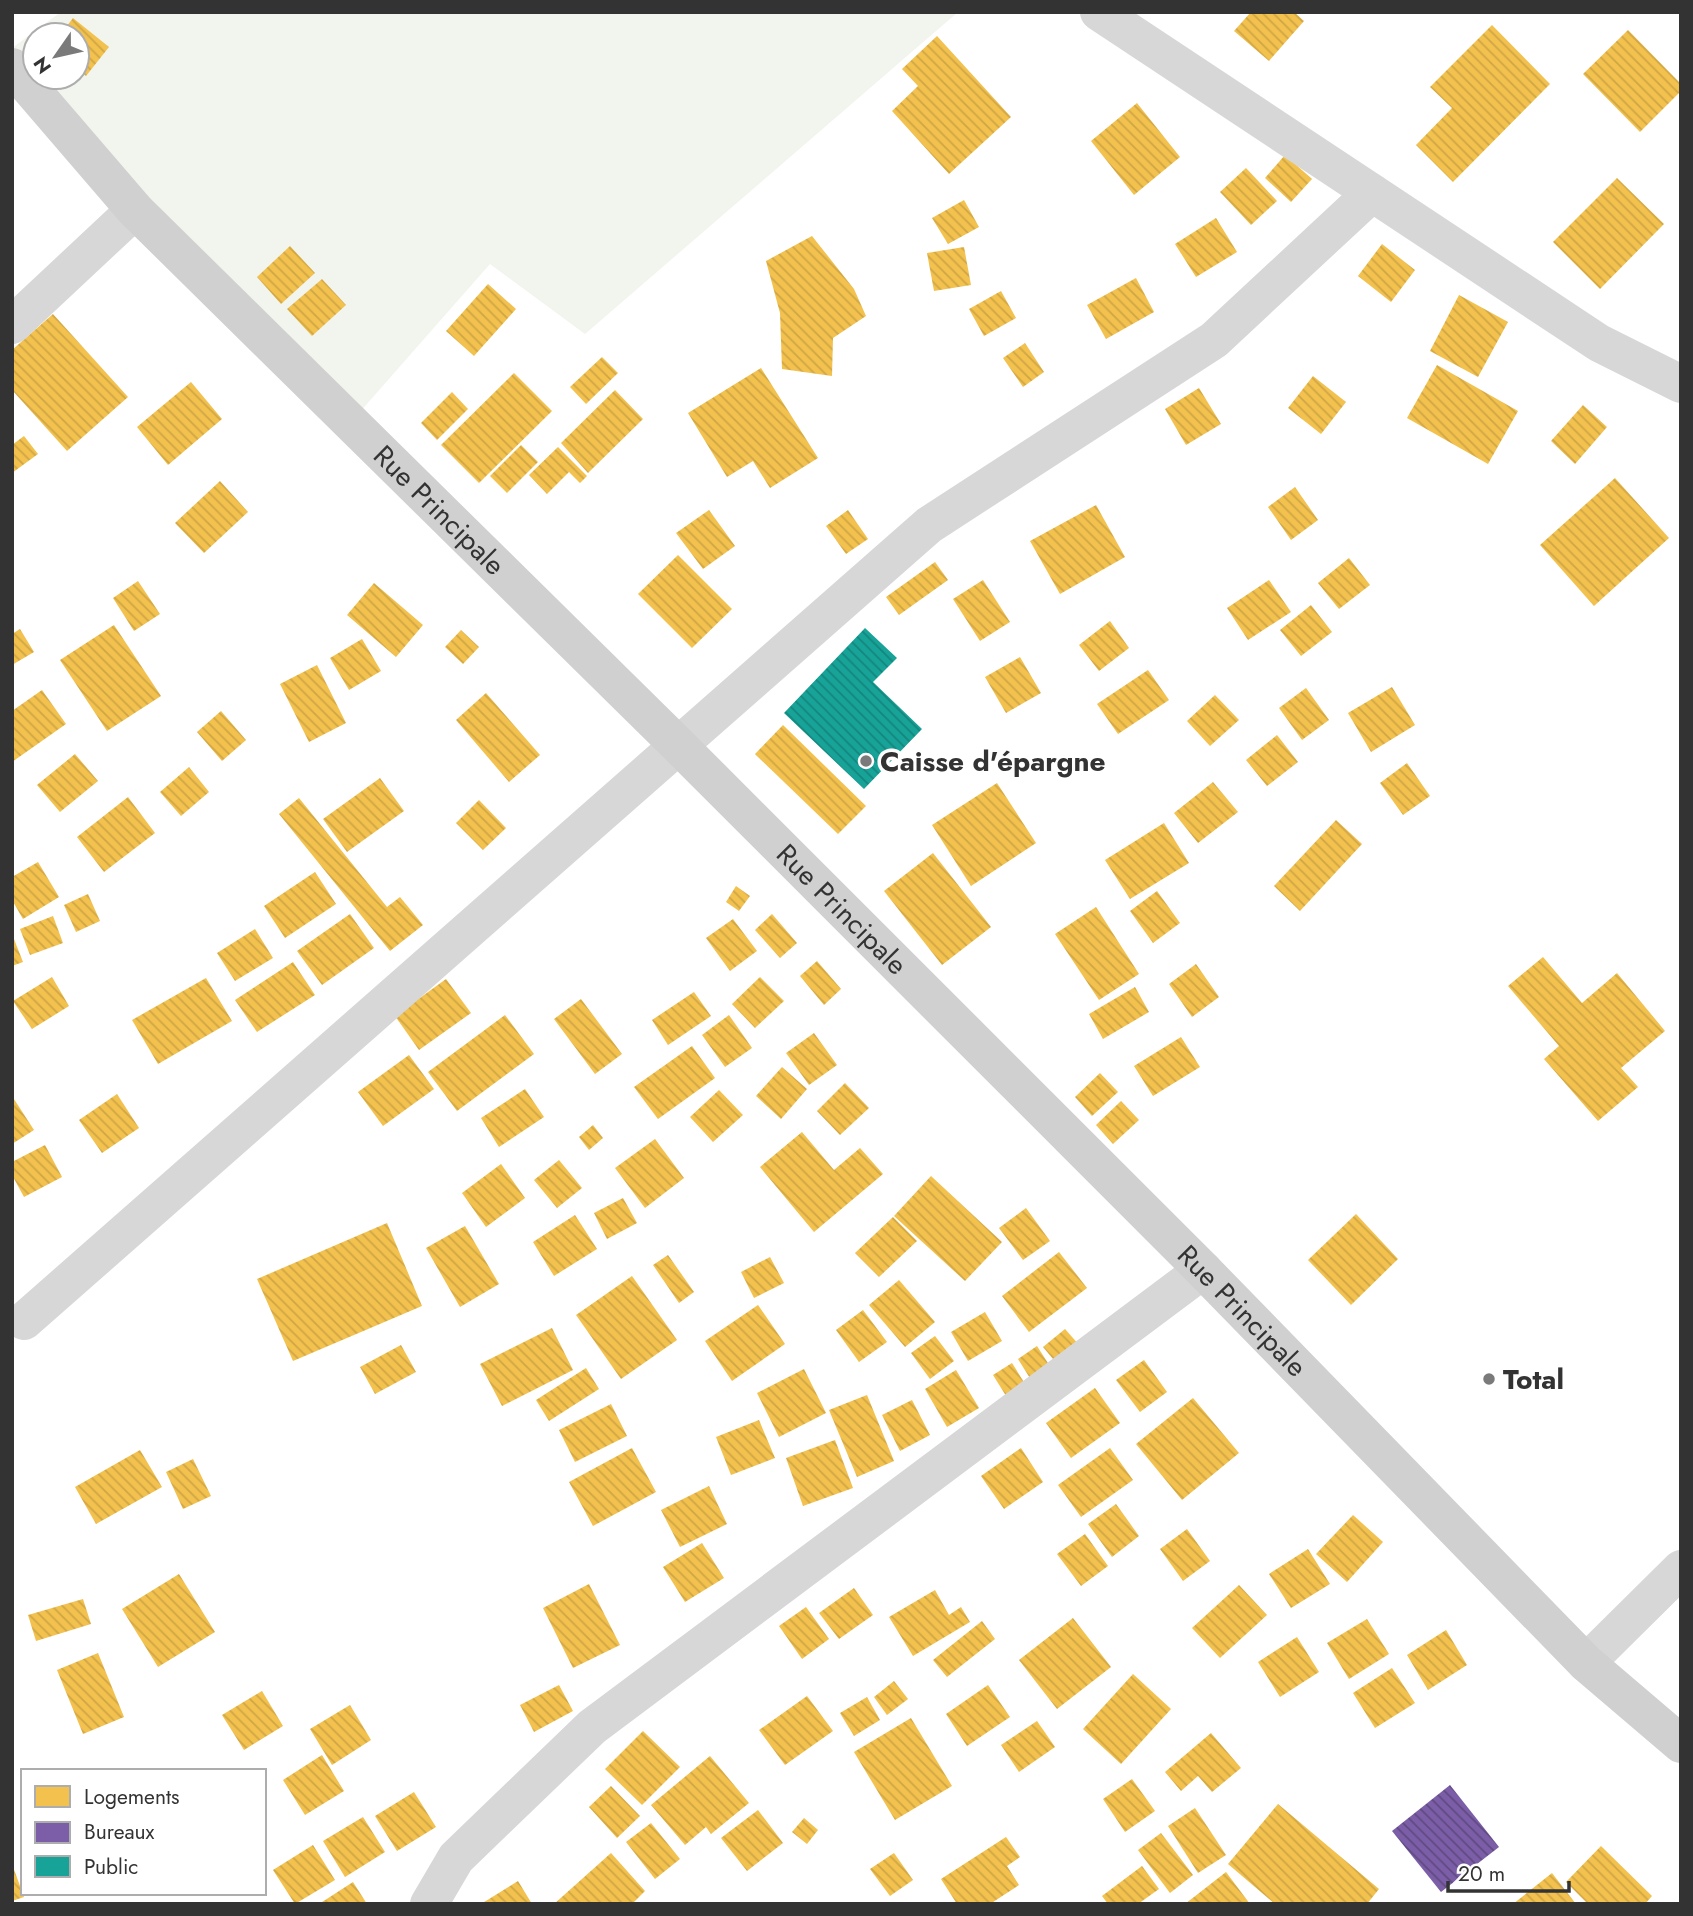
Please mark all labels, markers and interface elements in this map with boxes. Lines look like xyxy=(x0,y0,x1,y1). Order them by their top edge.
north arrow xyxy=(21,21,91,91)
text: N xyxy=(27,51,58,79)
street label: Rue Principale xyxy=(364,435,515,584)
place label: Caisse d'épargne xyxy=(880,741,1106,782)
marker: Caisse d'épargne xyxy=(858,753,874,769)
street label: Rue Principale xyxy=(767,834,917,984)
street label: Rue Principale xyxy=(1168,1235,1317,1386)
place label: Total xyxy=(1503,1359,1564,1400)
marker: Total xyxy=(1481,1371,1497,1387)
legend xyxy=(21,1769,266,1895)
text: Logements xyxy=(84,1782,179,1812)
text: Bureaux xyxy=(84,1817,155,1847)
scale bar xyxy=(1448,1850,1569,1894)
text: Public xyxy=(84,1852,138,1882)
text: 20 m xyxy=(1458,1859,1505,1889)

